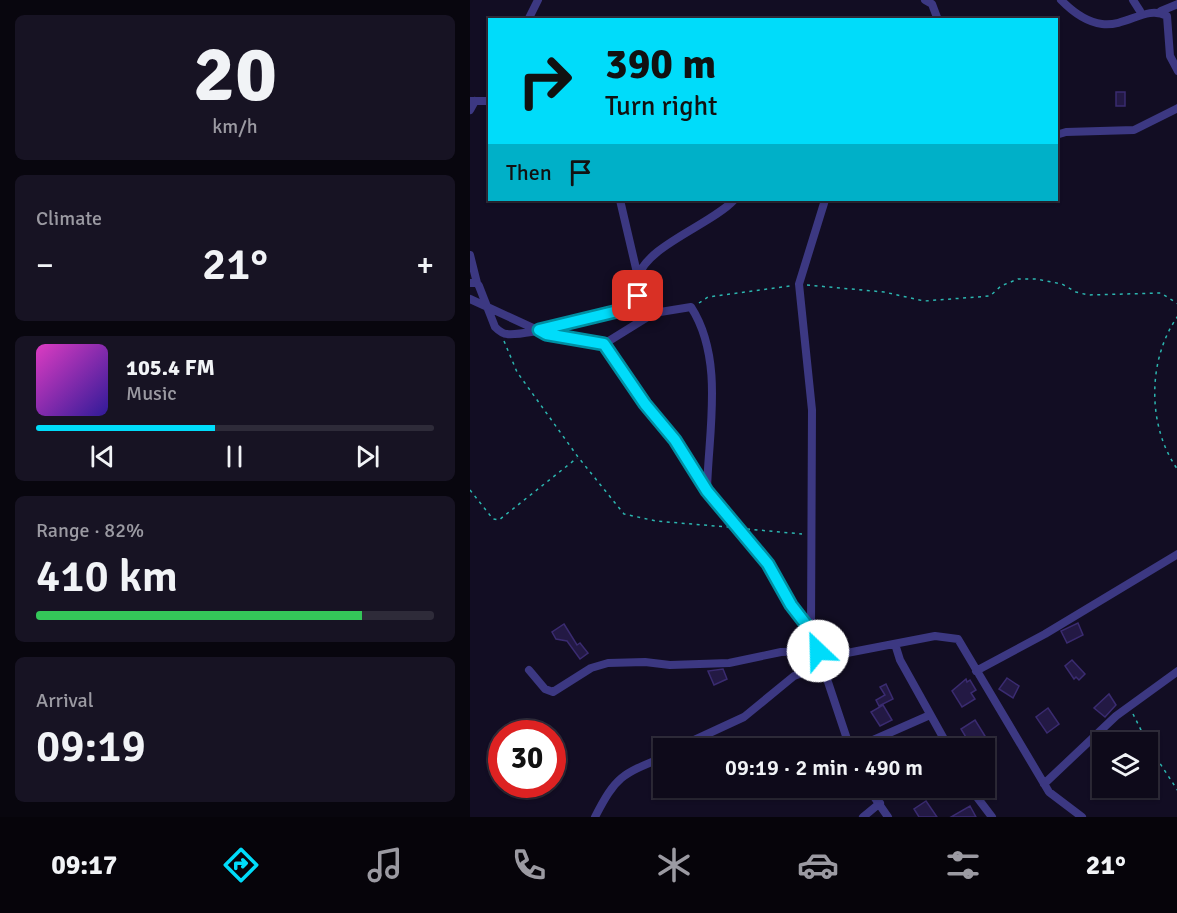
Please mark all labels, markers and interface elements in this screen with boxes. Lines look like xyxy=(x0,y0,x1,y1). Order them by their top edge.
text: 20 xyxy=(193,27,277,123)
text: 390 m xyxy=(605,39,716,90)
icon: right xyxy=(506,42,584,120)
text: Turn right xyxy=(605,90,718,123)
text: km/h xyxy=(212,114,258,139)
icon: arrive xyxy=(564,156,597,189)
text: Then xyxy=(506,159,552,186)
text: Climate xyxy=(36,206,102,231)
text: 21° xyxy=(202,237,268,292)
text: − xyxy=(36,245,54,286)
text: + xyxy=(416,245,434,286)
pin xyxy=(612,270,663,321)
icon: arrive xyxy=(621,279,654,312)
text: 105.4 FM xyxy=(126,354,215,381)
text: Music xyxy=(126,381,177,406)
icon: previous xyxy=(86,440,119,473)
icon: pause xyxy=(218,440,251,473)
icon: next xyxy=(351,440,384,473)
text: Range · 82% xyxy=(36,518,144,543)
text: 410 km xyxy=(36,549,178,604)
position arrow xyxy=(786,619,850,683)
text: Arrival xyxy=(36,688,94,713)
text: 09:19 xyxy=(36,719,146,774)
speed limit sign: 30 xyxy=(488,720,566,798)
map controls xyxy=(1092,732,1158,798)
button: layers xyxy=(1092,732,1158,798)
text: 09:19 · 2 min · 490 m xyxy=(725,754,923,781)
icon: directions xyxy=(220,844,262,886)
icon: music xyxy=(364,844,406,886)
icon: phone xyxy=(508,844,550,886)
icon: climate xyxy=(653,844,695,886)
icon: car xyxy=(797,844,839,886)
icon: filters xyxy=(942,844,984,886)
text: 09:17 xyxy=(51,849,117,882)
text: 21° xyxy=(1086,849,1126,882)

